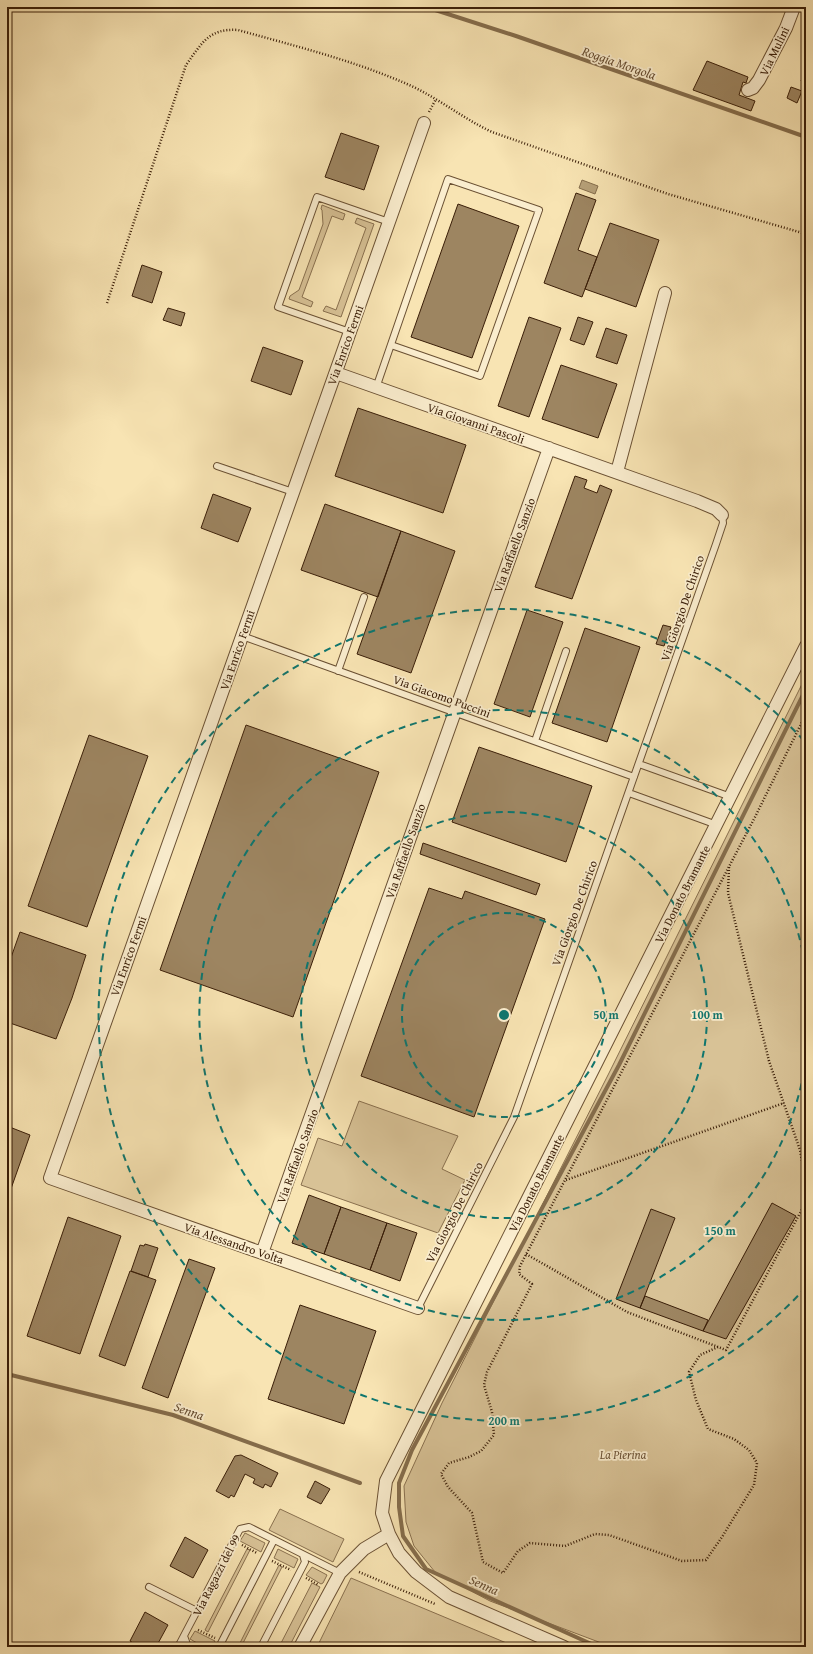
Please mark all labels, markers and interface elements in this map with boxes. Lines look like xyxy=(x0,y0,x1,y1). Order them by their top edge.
street label: Via Mulini xyxy=(755,23,793,78)
water label: Roggia Morgola xyxy=(579,41,658,84)
street label: Via Enrico Fermi xyxy=(323,302,368,387)
street label: Via Giovanni Pascoli xyxy=(425,398,527,448)
street label: Via Raffaello Sanzio xyxy=(489,495,539,595)
street label: Via Giorgio De Chirico xyxy=(656,553,708,663)
street label: Via Enrico Fermi xyxy=(215,607,259,692)
street label: Via Giacomo Puccini xyxy=(391,670,494,722)
street label: Via Raffaello Sanzio xyxy=(381,801,429,901)
street label: Via Donato Bramante xyxy=(650,842,714,946)
street label: Via Giorgio De Chirico xyxy=(547,858,601,968)
street label: Via Enrico Fermi xyxy=(106,913,151,998)
text: 50 m xyxy=(593,1006,619,1023)
text: 100 m xyxy=(691,1006,724,1023)
centre of rings xyxy=(497,1008,511,1022)
street label: Via Raffaello Sanzio xyxy=(272,1106,322,1206)
street label: Via Donato Bramante xyxy=(504,1131,568,1235)
street label: Via Giorgio De Chirico xyxy=(421,1159,487,1265)
street label: Via Alessandro Volta xyxy=(182,1218,286,1268)
text: 150 m xyxy=(704,1222,737,1239)
water label: Senna xyxy=(172,1397,206,1425)
text: 200 m xyxy=(488,1412,521,1429)
park label: La Pierina xyxy=(599,1446,647,1463)
street label: Via Ragazzi del 99 xyxy=(188,1531,244,1619)
water label: Senna xyxy=(466,1570,502,1600)

